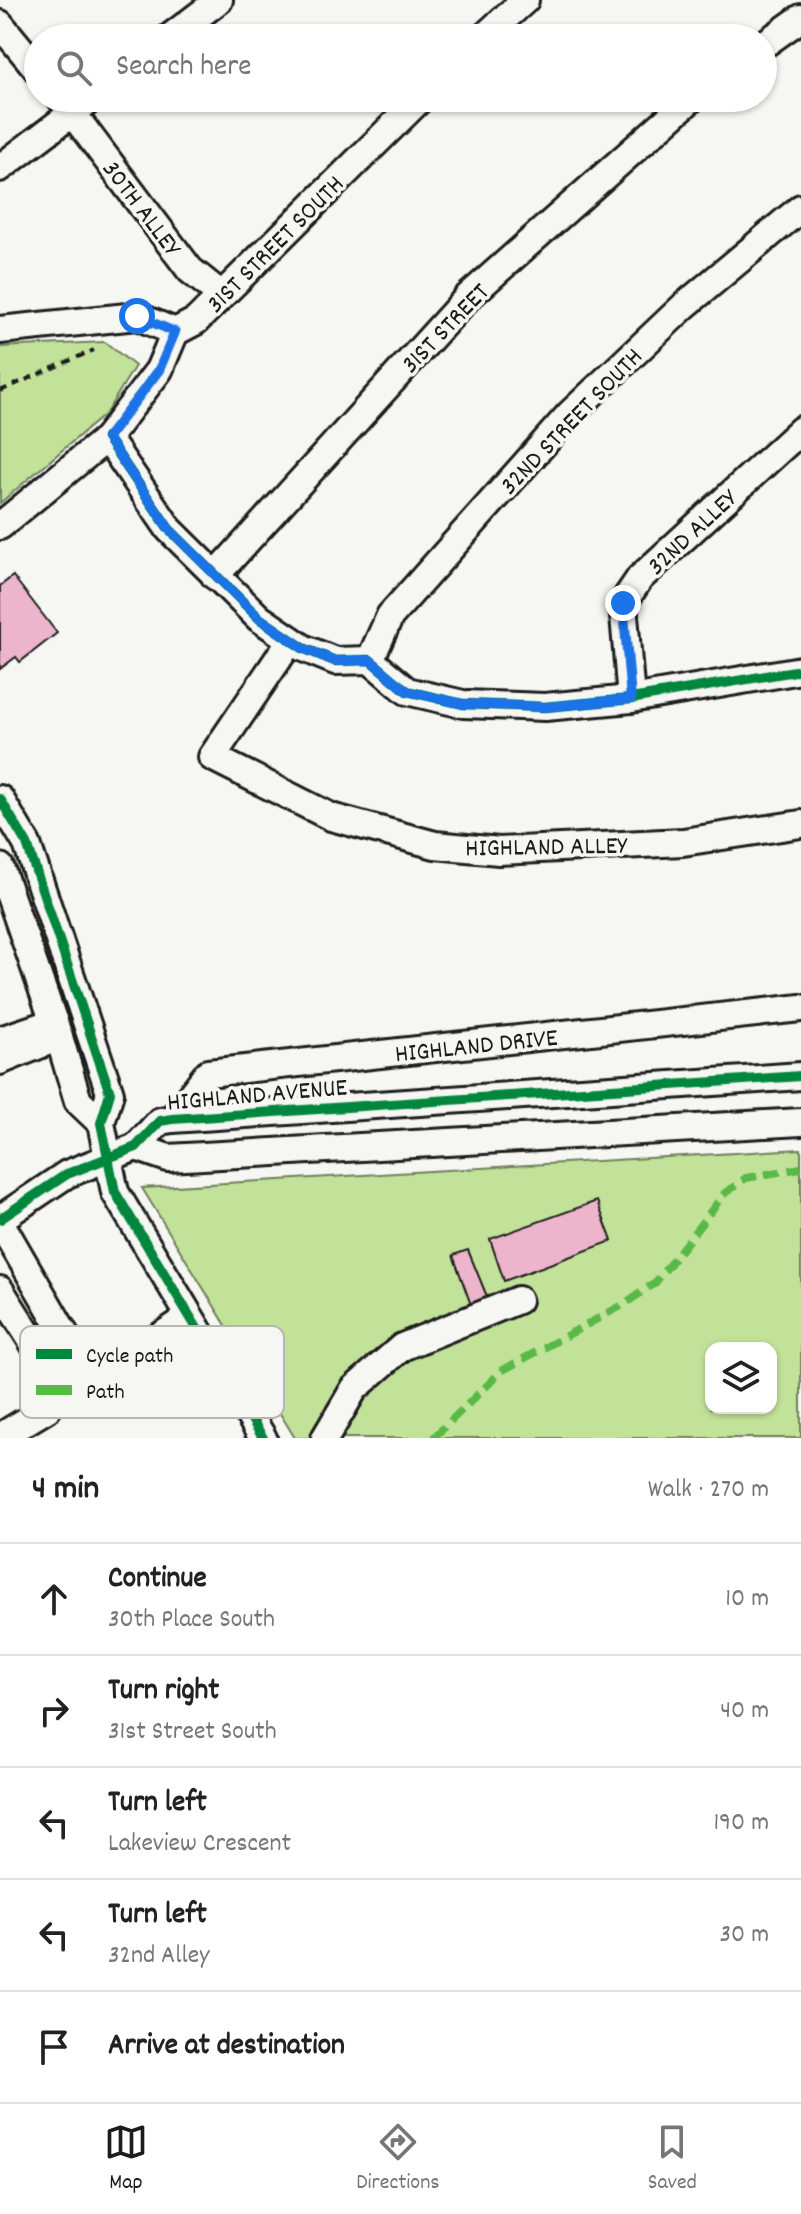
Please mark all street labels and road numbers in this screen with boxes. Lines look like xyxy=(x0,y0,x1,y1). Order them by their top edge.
street label: 30TH ALLEY xyxy=(92,153,190,266)
street label: 31ST STREET SOUTH xyxy=(199,168,354,323)
street label: 31ST STREET xyxy=(394,275,500,383)
street label: 32ND STREET SOUTH xyxy=(492,340,653,504)
street label: 32ND ALLEY xyxy=(640,481,748,585)
street label: HIGHLAND ALLEY xyxy=(465,829,629,868)
street label: HIGHLAND DRIVE xyxy=(393,1021,560,1074)
street label: HIGHLAND AVENUE xyxy=(166,1070,349,1123)

